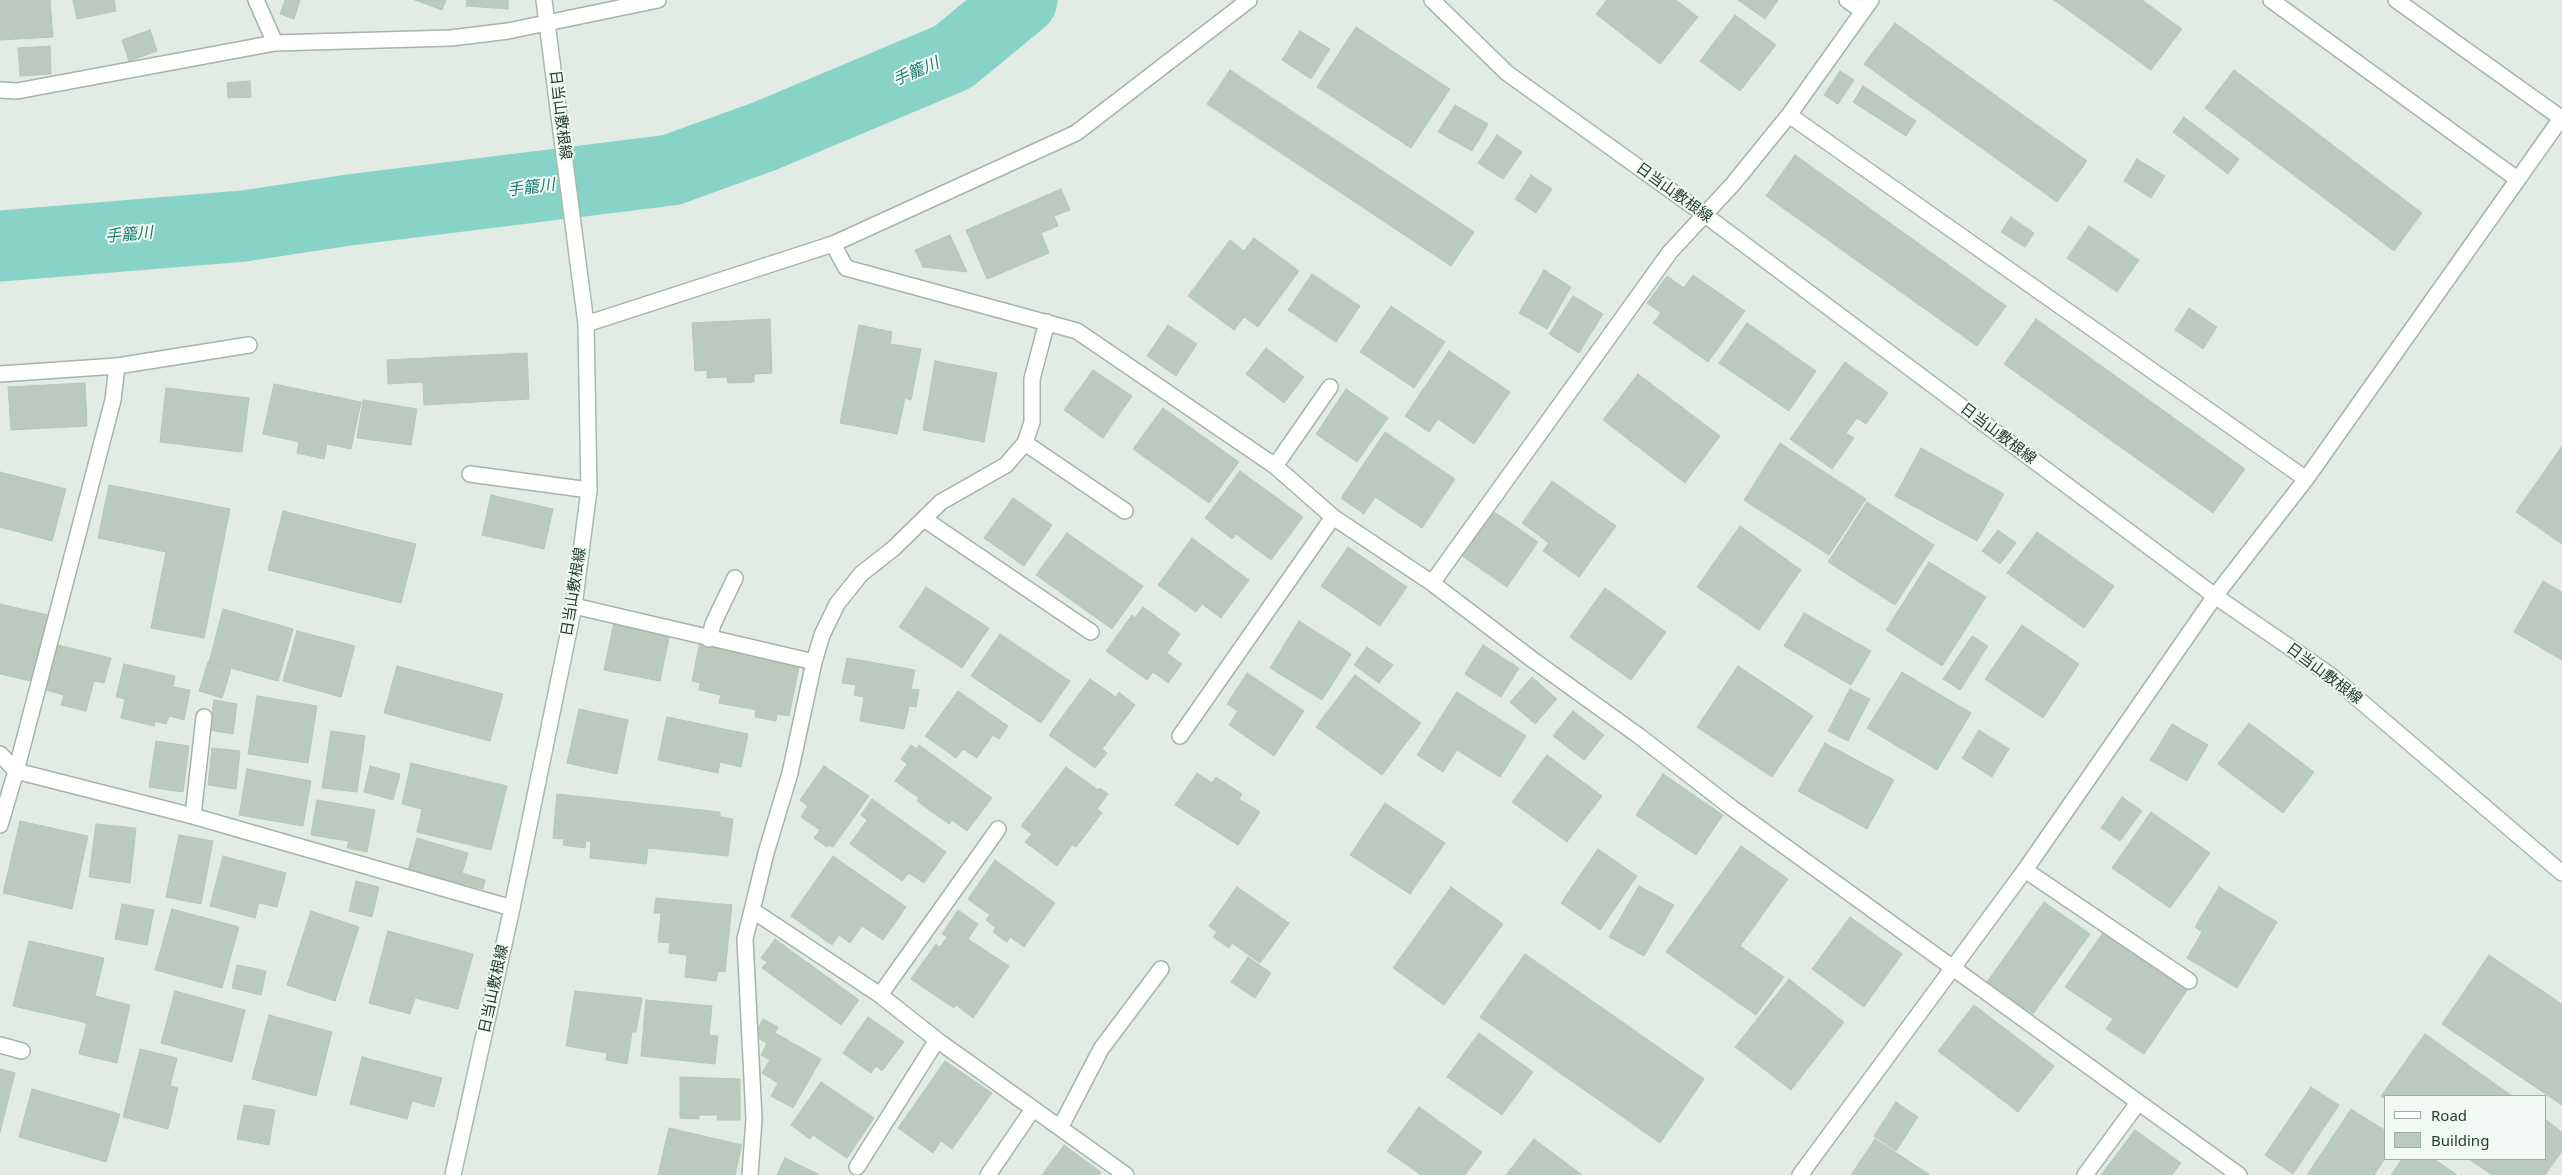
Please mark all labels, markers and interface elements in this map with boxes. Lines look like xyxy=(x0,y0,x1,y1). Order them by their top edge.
water label: 手籠川 xyxy=(890,54,942,90)
street label: 日当山敷根線 xyxy=(546,69,574,161)
street label: 日当山敷根線 xyxy=(1632,159,1716,227)
water label: 手籠川 xyxy=(506,176,556,200)
water label: 手籠川 xyxy=(104,223,154,247)
street label: 日当山敷根線 xyxy=(1957,400,2039,468)
street label: 日当山敷根線 xyxy=(558,546,590,638)
street label: 日当山敷根線 xyxy=(2283,640,2365,708)
street label: 日当山敷根線 xyxy=(476,943,512,1035)
legend xyxy=(2384,1095,2547,1160)
text: Road xyxy=(2431,1105,2467,1125)
text: Building xyxy=(2431,1130,2489,1150)

